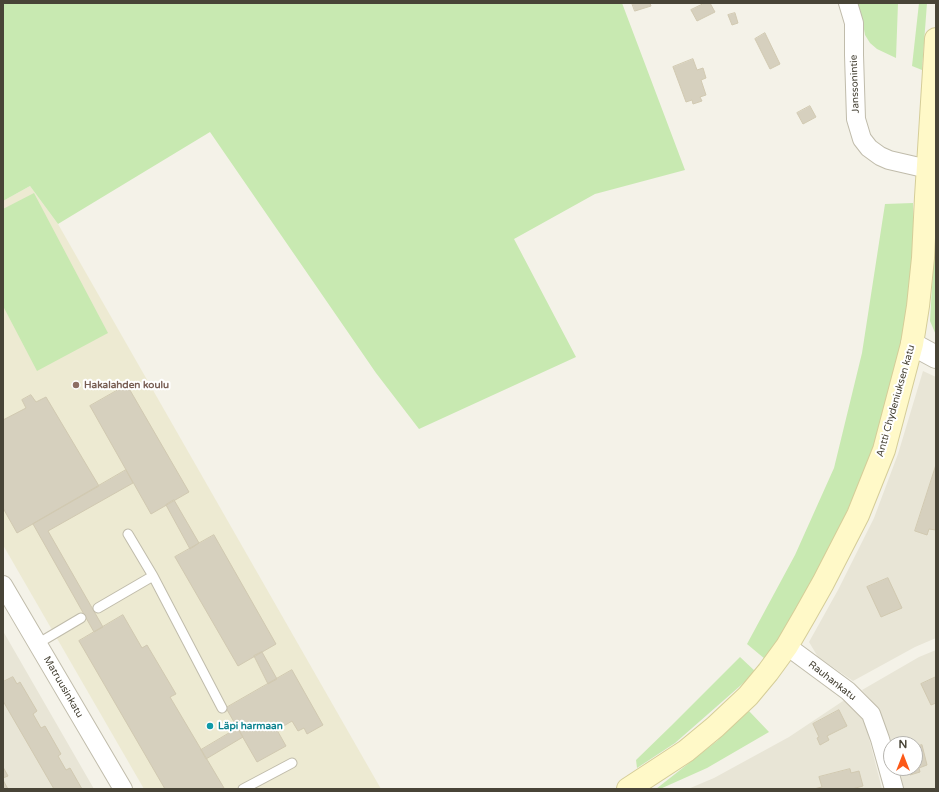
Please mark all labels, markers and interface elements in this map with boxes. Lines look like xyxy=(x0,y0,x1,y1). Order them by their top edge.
street label: Janssonintie xyxy=(848,55,862,113)
street label: Antti Chydeniuksen katu xyxy=(874,343,918,459)
place label: Hakalahden koulu xyxy=(84,379,169,391)
marker: Hakalahden koulu xyxy=(71,380,81,390)
street label: Matruusinkatu xyxy=(41,654,85,720)
street label: Rauhankatu xyxy=(806,659,858,703)
place label: Läpi harmaan xyxy=(218,720,283,732)
marker: Läpi harmaan xyxy=(205,721,215,731)
north arrow xyxy=(883,736,923,776)
text: N xyxy=(899,738,907,751)

